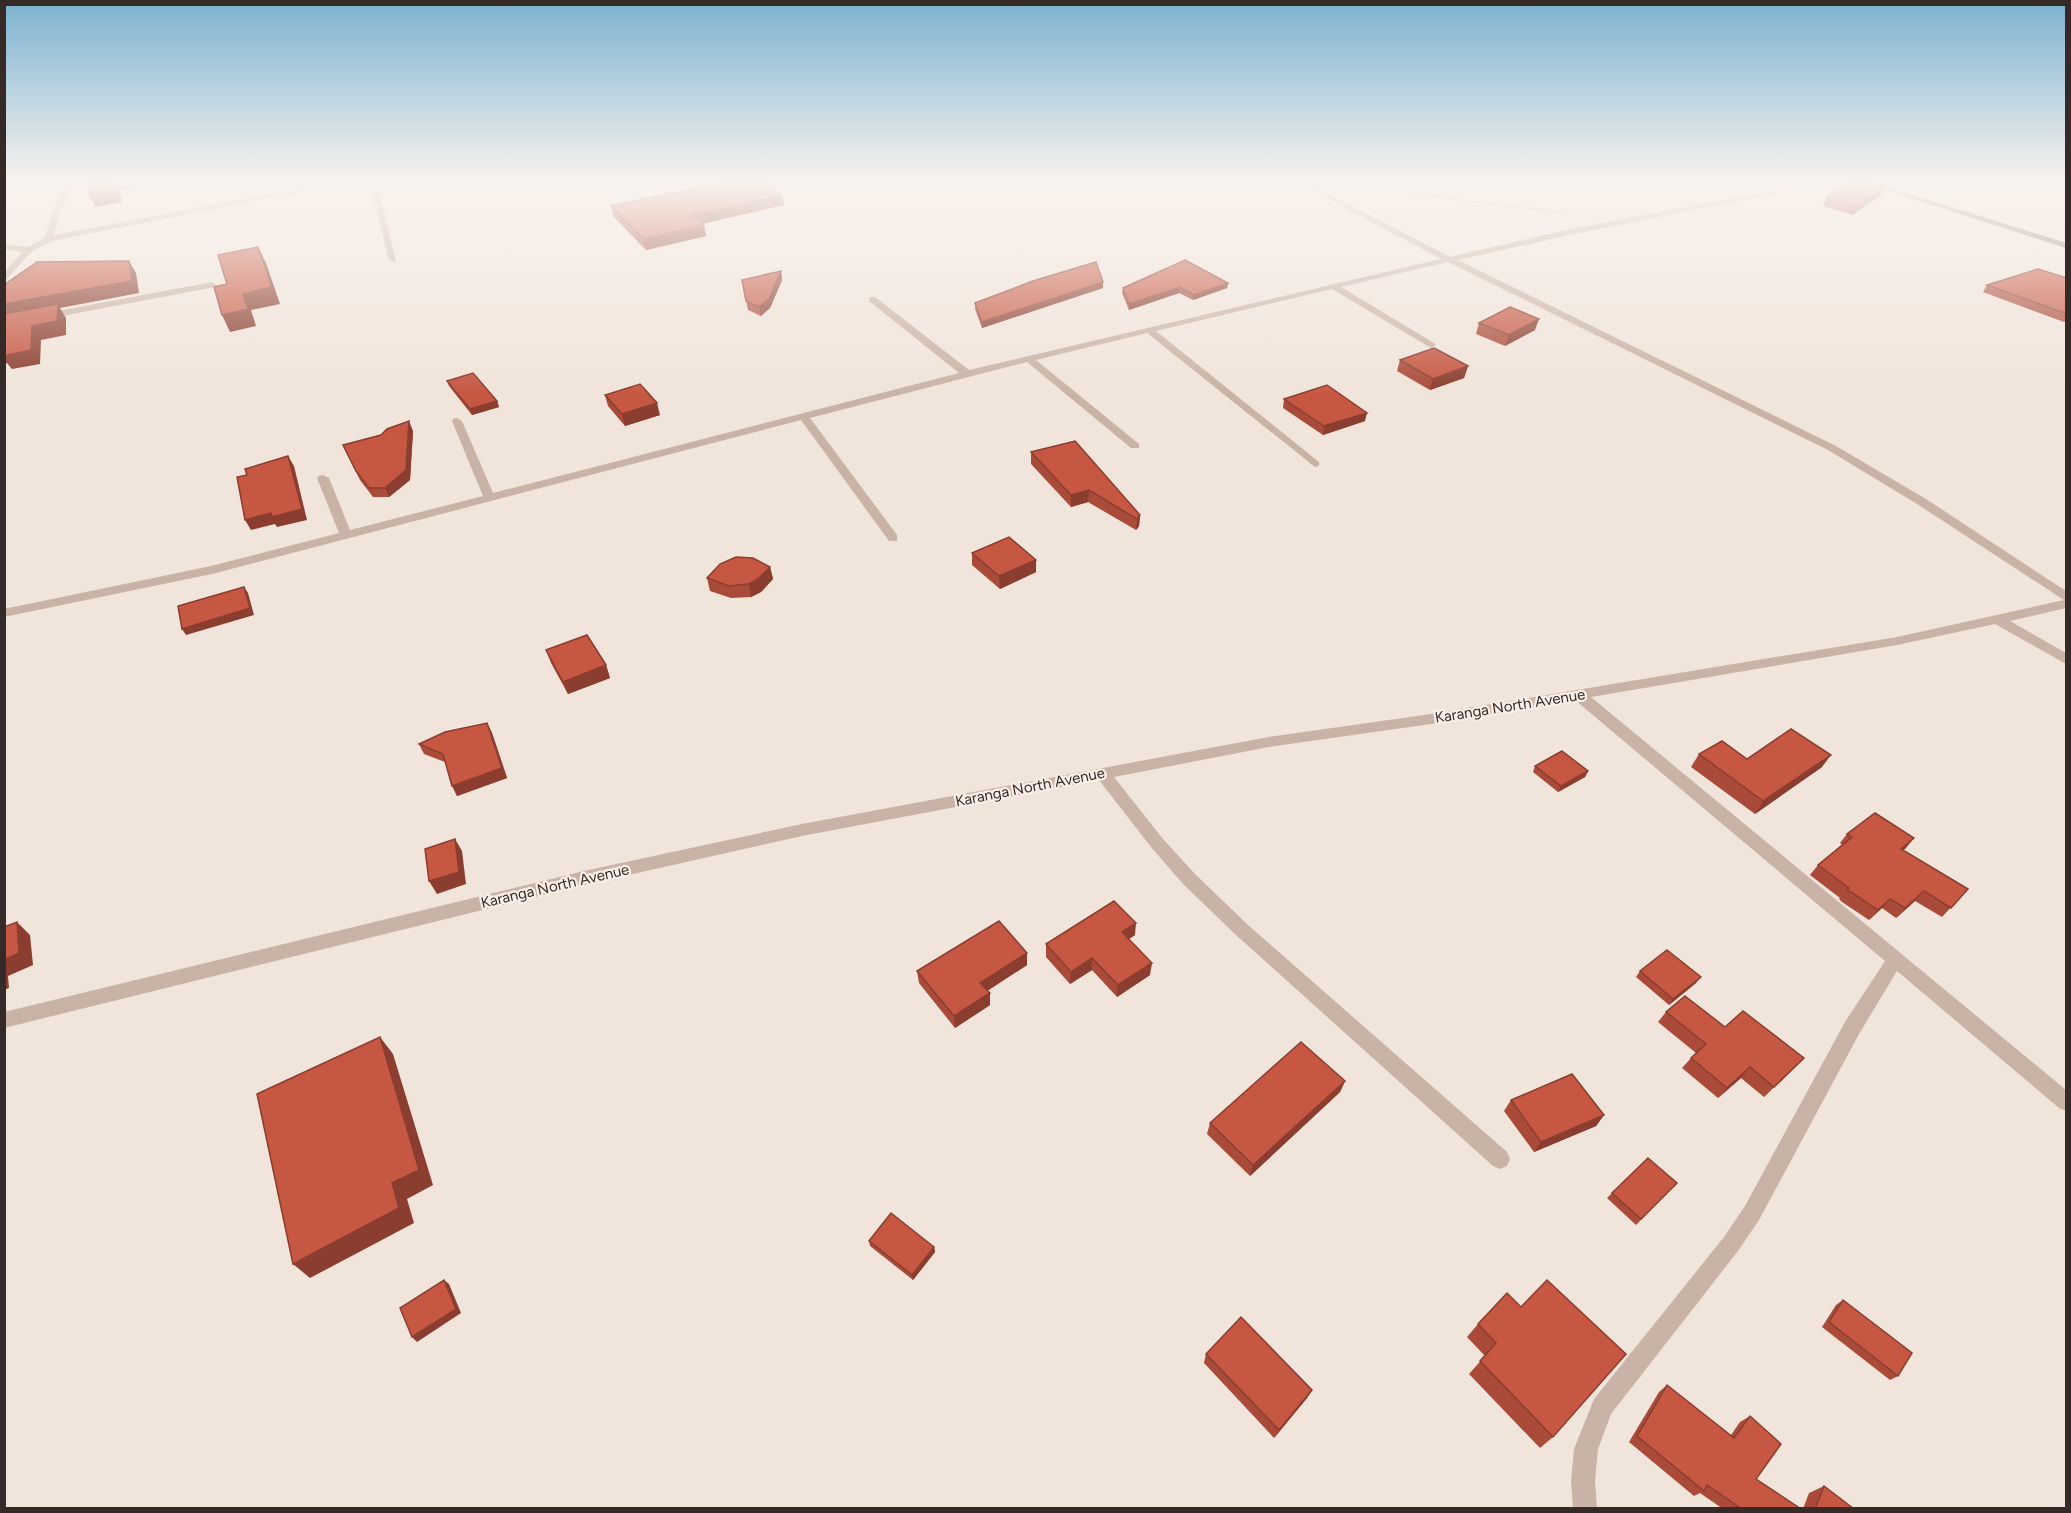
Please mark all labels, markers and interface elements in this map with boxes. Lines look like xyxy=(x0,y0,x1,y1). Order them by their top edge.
street label: Karanga North Avenue xyxy=(1434,685,1586,727)
street label: Karanga North Avenue xyxy=(954,764,1106,810)
street label: Karanga North Avenue xyxy=(479,860,631,912)

